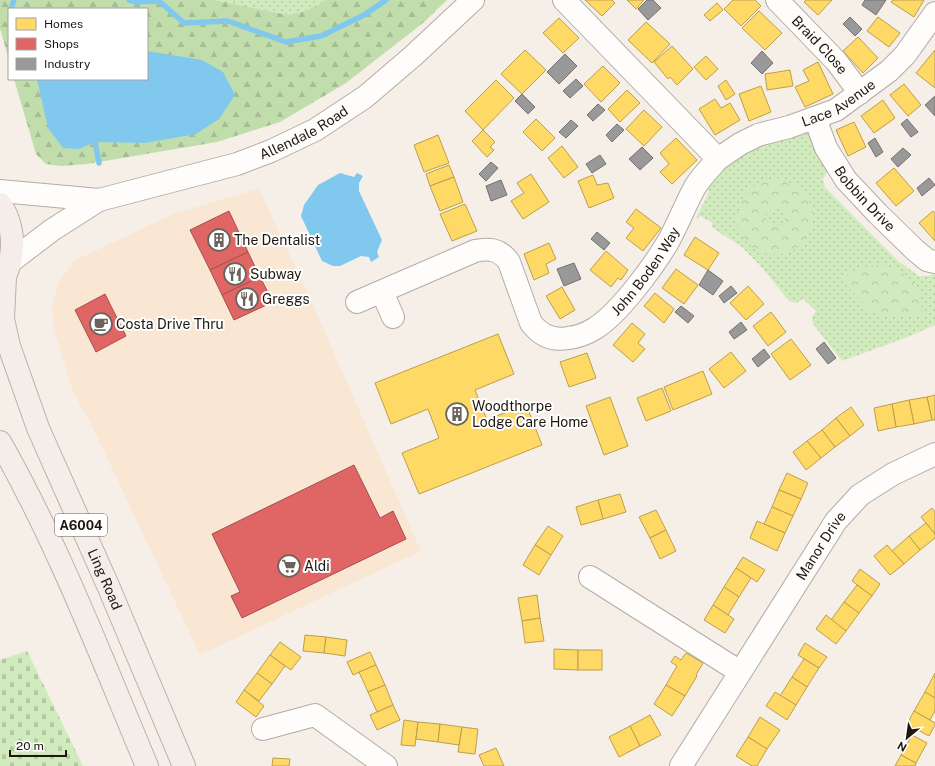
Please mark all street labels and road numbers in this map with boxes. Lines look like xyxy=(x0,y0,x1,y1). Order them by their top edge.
street label: Braid Close xyxy=(789,12,851,77)
street label: Lace Avenue xyxy=(799,76,878,130)
street label: Allendale Road xyxy=(257,102,351,163)
street label: Bobbin Drive xyxy=(831,163,899,234)
street label: John Boden Way xyxy=(608,224,683,319)
street label: Manor Drive xyxy=(793,508,849,583)
road number: A6004 xyxy=(55,514,107,536)
street label: Ling Road xyxy=(85,546,125,612)

